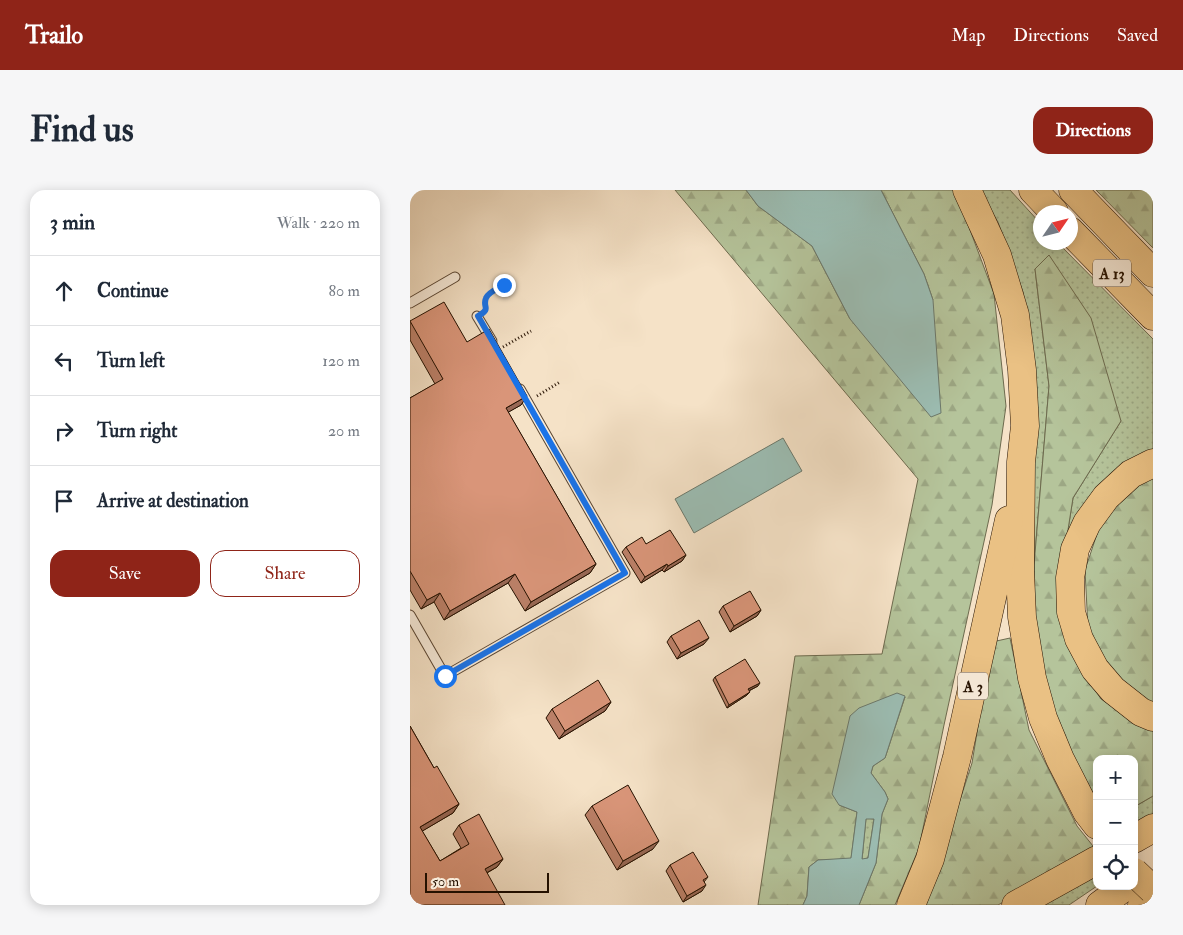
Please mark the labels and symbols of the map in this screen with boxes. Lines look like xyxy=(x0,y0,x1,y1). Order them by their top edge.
north arrow xyxy=(1033,205,1078,250)
road number: A 13 xyxy=(1093,260,1131,286)
route end xyxy=(493,274,516,297)
route start xyxy=(434,665,457,688)
road number: A 3 xyxy=(958,672,988,700)
scale bar xyxy=(425,870,549,893)

